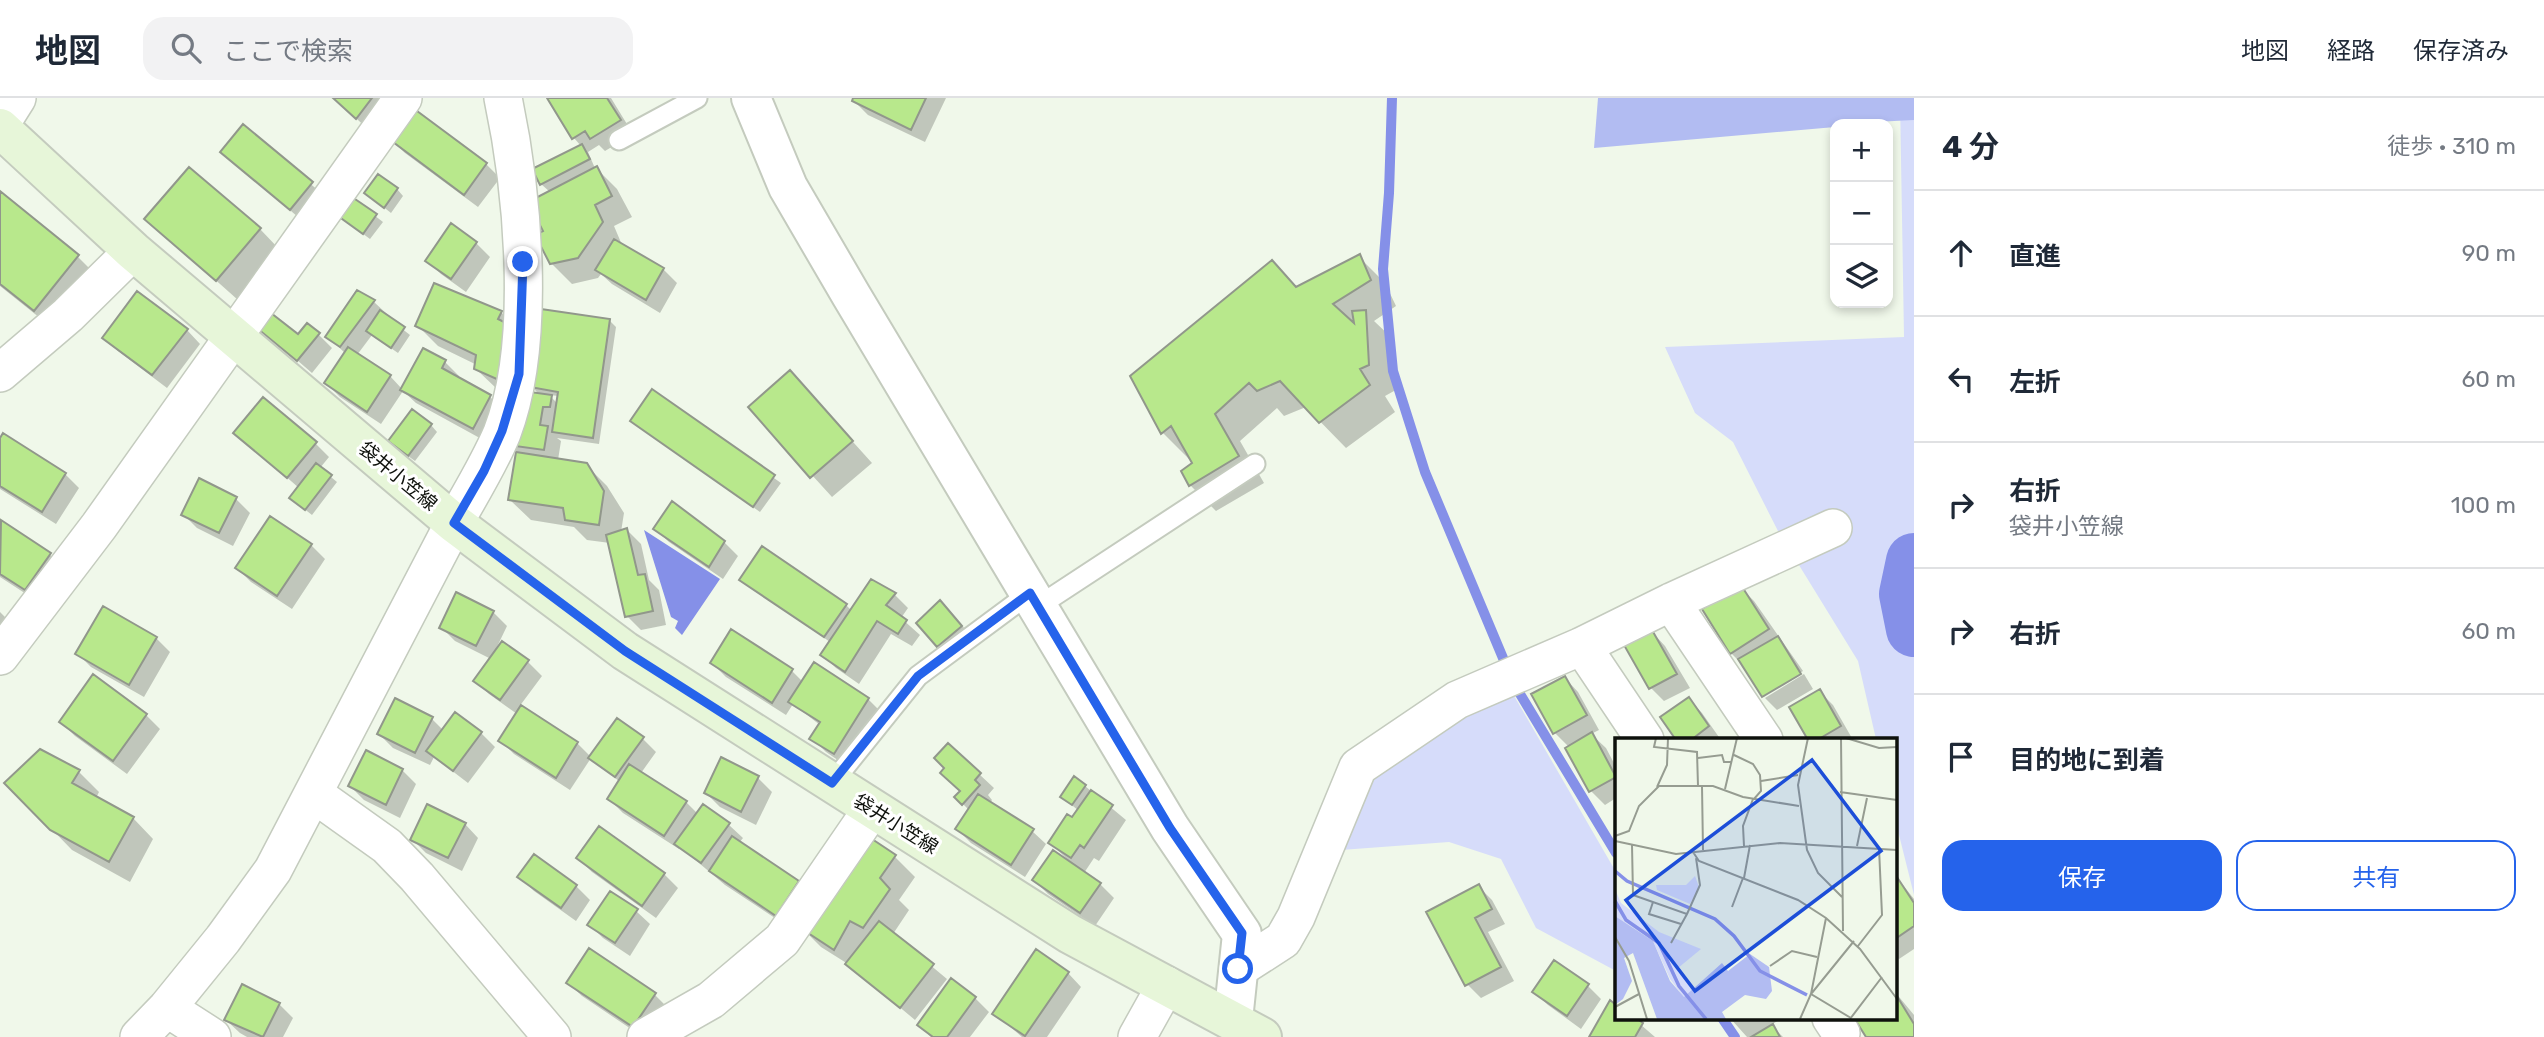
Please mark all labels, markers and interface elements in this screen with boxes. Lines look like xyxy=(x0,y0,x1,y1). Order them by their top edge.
search box xyxy=(143,17,633,80)
icon: search xyxy=(167,29,205,67)
text: 地図 xyxy=(35,31,101,70)
text: ここで検索 xyxy=(223,36,353,67)
text: 地図 xyxy=(2241,37,2289,65)
text: 経路 xyxy=(2327,37,2375,65)
text: 保存済み xyxy=(2413,37,2509,65)
map controls xyxy=(1830,119,1893,308)
button: + xyxy=(1830,119,1893,182)
text: 4 分 xyxy=(1942,129,1999,165)
text: 徒歩 · 310 m xyxy=(2387,132,2516,160)
button: − xyxy=(1830,182,1893,245)
icon: ahead xyxy=(1942,234,1980,272)
text: 90 m xyxy=(2462,239,2516,267)
text: 直進 xyxy=(2009,241,2061,272)
button: layers xyxy=(1830,245,1893,308)
route end xyxy=(507,246,538,277)
icon: left xyxy=(1942,360,1980,398)
text: 60 m xyxy=(2461,365,2516,393)
text: 左折 xyxy=(2009,367,2061,398)
street label: 袋井小笠線 xyxy=(354,437,442,515)
text: 右折 xyxy=(2009,476,2061,507)
icon: right xyxy=(1942,486,1980,524)
text: 100 m xyxy=(2451,491,2516,519)
text: 袋井小笠線 xyxy=(2009,512,2124,540)
icon: right xyxy=(1942,612,1980,650)
text: 60 m xyxy=(2461,617,2516,645)
text: 右折 xyxy=(2009,619,2061,650)
inset map xyxy=(1615,738,1896,1020)
icon: arrive xyxy=(1942,738,1980,776)
text: 目的地に到着 xyxy=(2009,745,2165,776)
street label: 袋井小笠線 xyxy=(850,789,942,859)
button: 保存 xyxy=(1942,840,2222,911)
button: 共有 xyxy=(2236,840,2516,911)
route start xyxy=(1222,953,1253,984)

